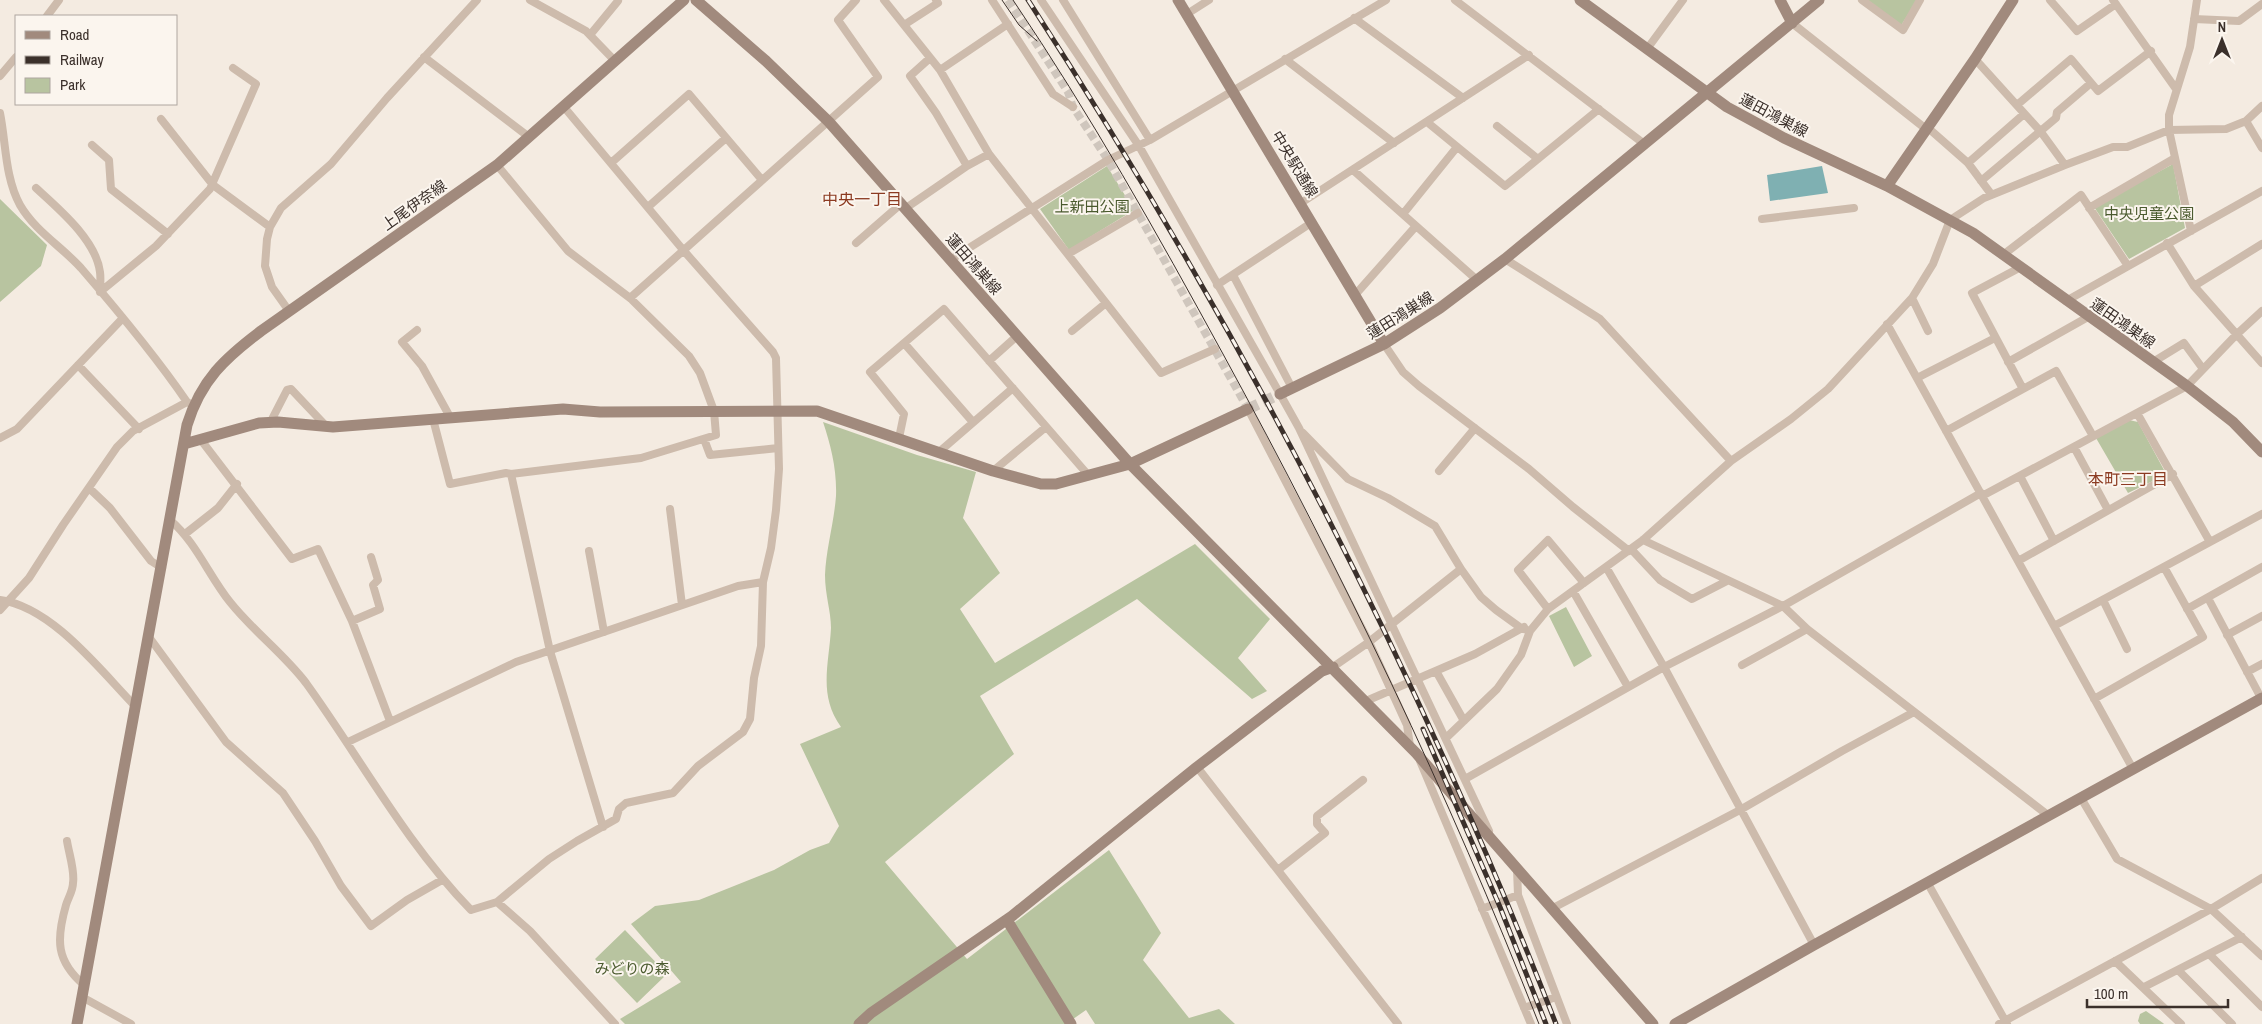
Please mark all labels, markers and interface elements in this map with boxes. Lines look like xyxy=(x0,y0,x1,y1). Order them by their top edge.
legend xyxy=(15,15,178,105)
north arrow xyxy=(2197,15,2247,65)
text: N xyxy=(2218,18,2226,36)
text: Road xyxy=(60,24,89,45)
text: Railway xyxy=(60,49,105,70)
text: Park xyxy=(60,74,86,95)
street label: 蓮田鴻巣線 xyxy=(1736,88,1812,142)
street label: 中央駅通線 xyxy=(1267,126,1323,202)
street label: 上尾伊奈線 xyxy=(377,175,451,235)
district label: 中央一丁目 xyxy=(822,188,902,210)
park label: 上新田公園 xyxy=(1054,196,1130,217)
park label: 中央児童公園 xyxy=(2104,203,2194,224)
street label: 蓮田鴻巣線 xyxy=(941,229,1007,299)
street label: 蓮田鴻巣線 xyxy=(1363,286,1437,344)
street label: 蓮田鴻巣線 xyxy=(2086,293,2160,353)
district label: 本町三丁目 xyxy=(2088,468,2168,490)
park label: みどりの森 xyxy=(594,958,670,979)
scale bar xyxy=(2087,976,2228,1008)
text: 100 m xyxy=(2094,983,2128,1004)

